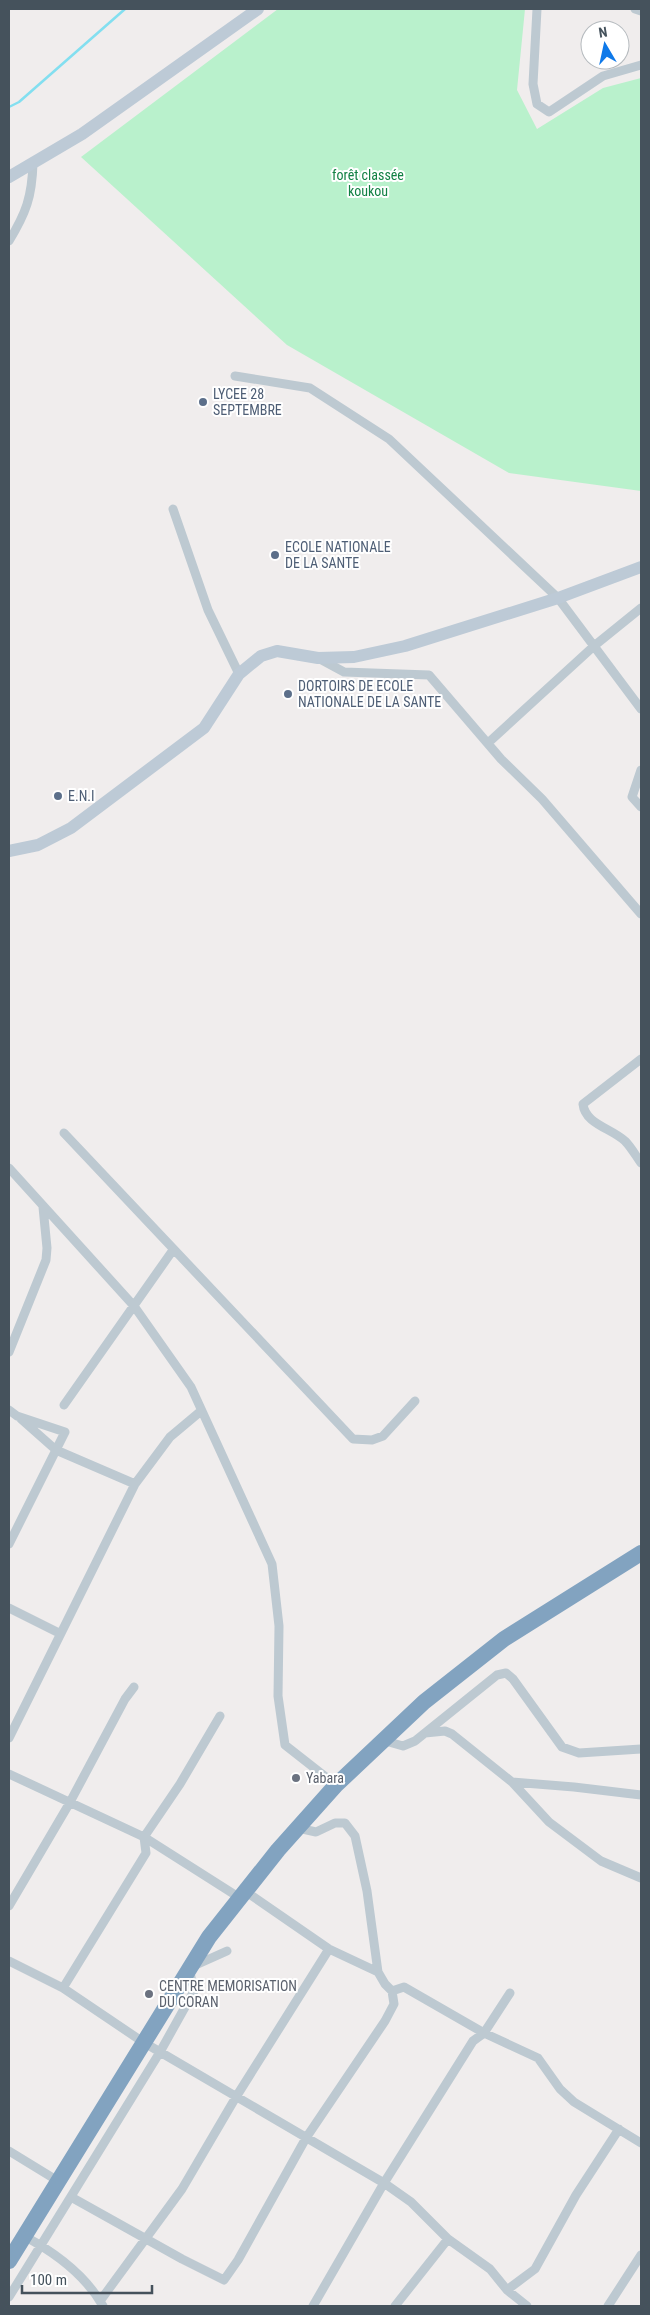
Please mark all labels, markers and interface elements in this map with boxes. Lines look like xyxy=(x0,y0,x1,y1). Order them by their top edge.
north arrow xyxy=(580,20,630,70)
text: N xyxy=(597,24,608,41)
park label: forêt classée koukou xyxy=(332,167,404,199)
place label: LYCEE 28 SEPTEMBRE xyxy=(213,386,282,418)
marker: LYCEE 28 SEPTEMBRE xyxy=(197,396,209,408)
place label: ECOLE NATIONALE DE LA SANTE xyxy=(285,539,391,571)
marker: ECOLE NATIONALE DE LA SANTE xyxy=(269,549,281,561)
place label: DORTOIRS DE ECOLE NATIONALE DE LA SANTE xyxy=(298,678,441,710)
marker: DORTOIRS DE ECOLE NATIONALE DE LA SANTE xyxy=(282,688,294,700)
place label: E.N.I xyxy=(68,788,95,804)
marker: E.N.I xyxy=(52,790,64,802)
place label: Yabara xyxy=(306,1770,344,1786)
marker: Yabara xyxy=(290,1772,302,1784)
place label: CENTRE MEMORISATION DU CORAN xyxy=(159,1978,297,2010)
marker: CENTRE MEMORISATION DU CORAN xyxy=(143,1988,155,2000)
scale bar xyxy=(22,2262,152,2294)
text: 100 m xyxy=(30,2271,67,2289)

